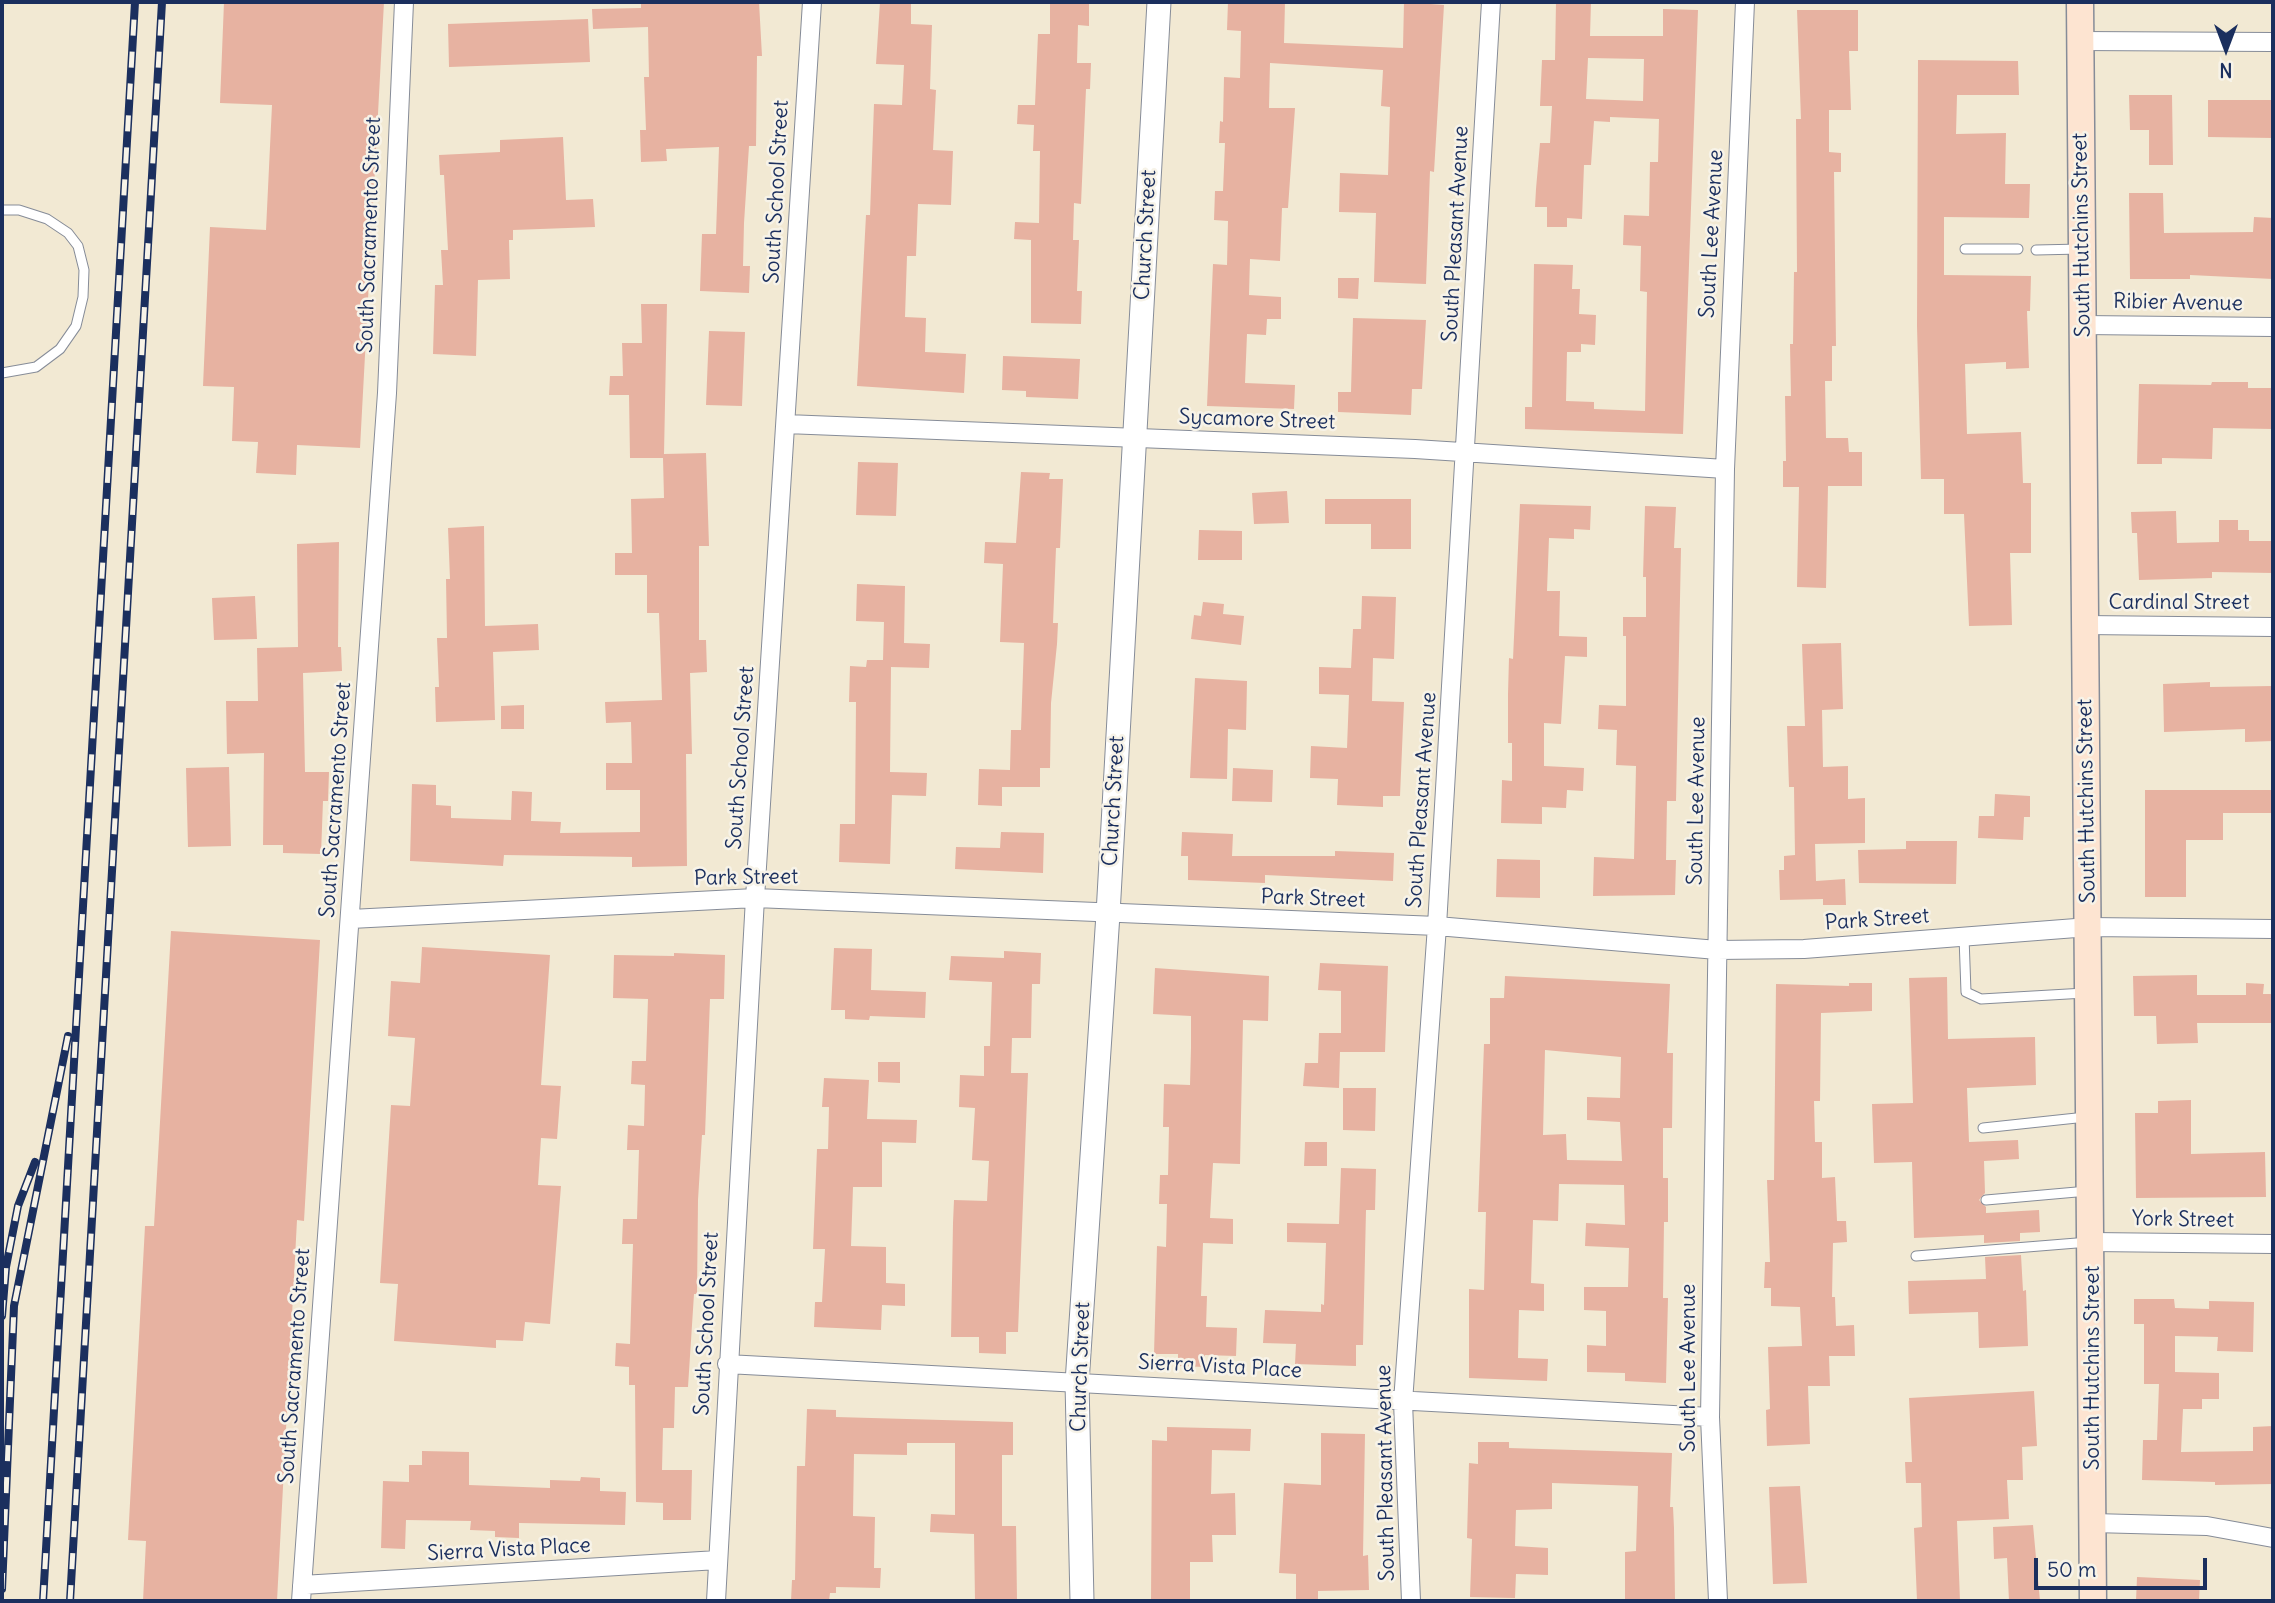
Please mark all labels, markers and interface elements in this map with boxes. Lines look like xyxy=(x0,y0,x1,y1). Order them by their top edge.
north arrow xyxy=(2191,14,2261,84)
text: N xyxy=(2219,58,2233,82)
street label: South School Street xyxy=(760,100,794,284)
street label: South Sacramento Street xyxy=(353,117,387,353)
street label: South Pleasant Avenue xyxy=(1438,125,1474,343)
street label: South Hutchins Street xyxy=(2068,132,2096,338)
street label: South Lee Avenue xyxy=(1695,149,1729,319)
street label: Church Street xyxy=(1130,169,1162,301)
street label: Ribier Avenue xyxy=(2113,289,2243,317)
street label: Sycamore Street xyxy=(1178,405,1336,435)
street label: Cardinal Street xyxy=(2109,590,2249,616)
street label: South School Street xyxy=(722,665,760,851)
street label: South Sacramento Street xyxy=(315,681,357,919)
street label: South Pleasant Avenue xyxy=(1402,691,1442,909)
street label: South Hutchins Street xyxy=(2073,698,2101,904)
street label: South Lee Avenue xyxy=(1683,716,1711,886)
street label: Church Street xyxy=(1098,735,1130,867)
street label: Park Street xyxy=(694,864,798,892)
street label: Park Street xyxy=(1260,885,1366,913)
street label: Park Street xyxy=(1824,904,1930,936)
street label: York Street xyxy=(2132,1207,2234,1233)
street label: South School Street xyxy=(690,1232,724,1416)
street label: South Sacramento Street xyxy=(274,1247,316,1485)
street label: South Hutchins Street xyxy=(2080,1266,2106,1470)
street label: South Lee Avenue xyxy=(1676,1284,1702,1452)
street label: Church Street xyxy=(1066,1301,1096,1433)
street label: Sierra Vista Place xyxy=(1138,1350,1302,1384)
street label: South Pleasant Avenue xyxy=(1372,1365,1400,1581)
street label: Sierra Vista Place xyxy=(427,1533,591,1567)
scale bar xyxy=(2037,1544,2210,1588)
text: 50 m xyxy=(2047,1556,2096,1583)

